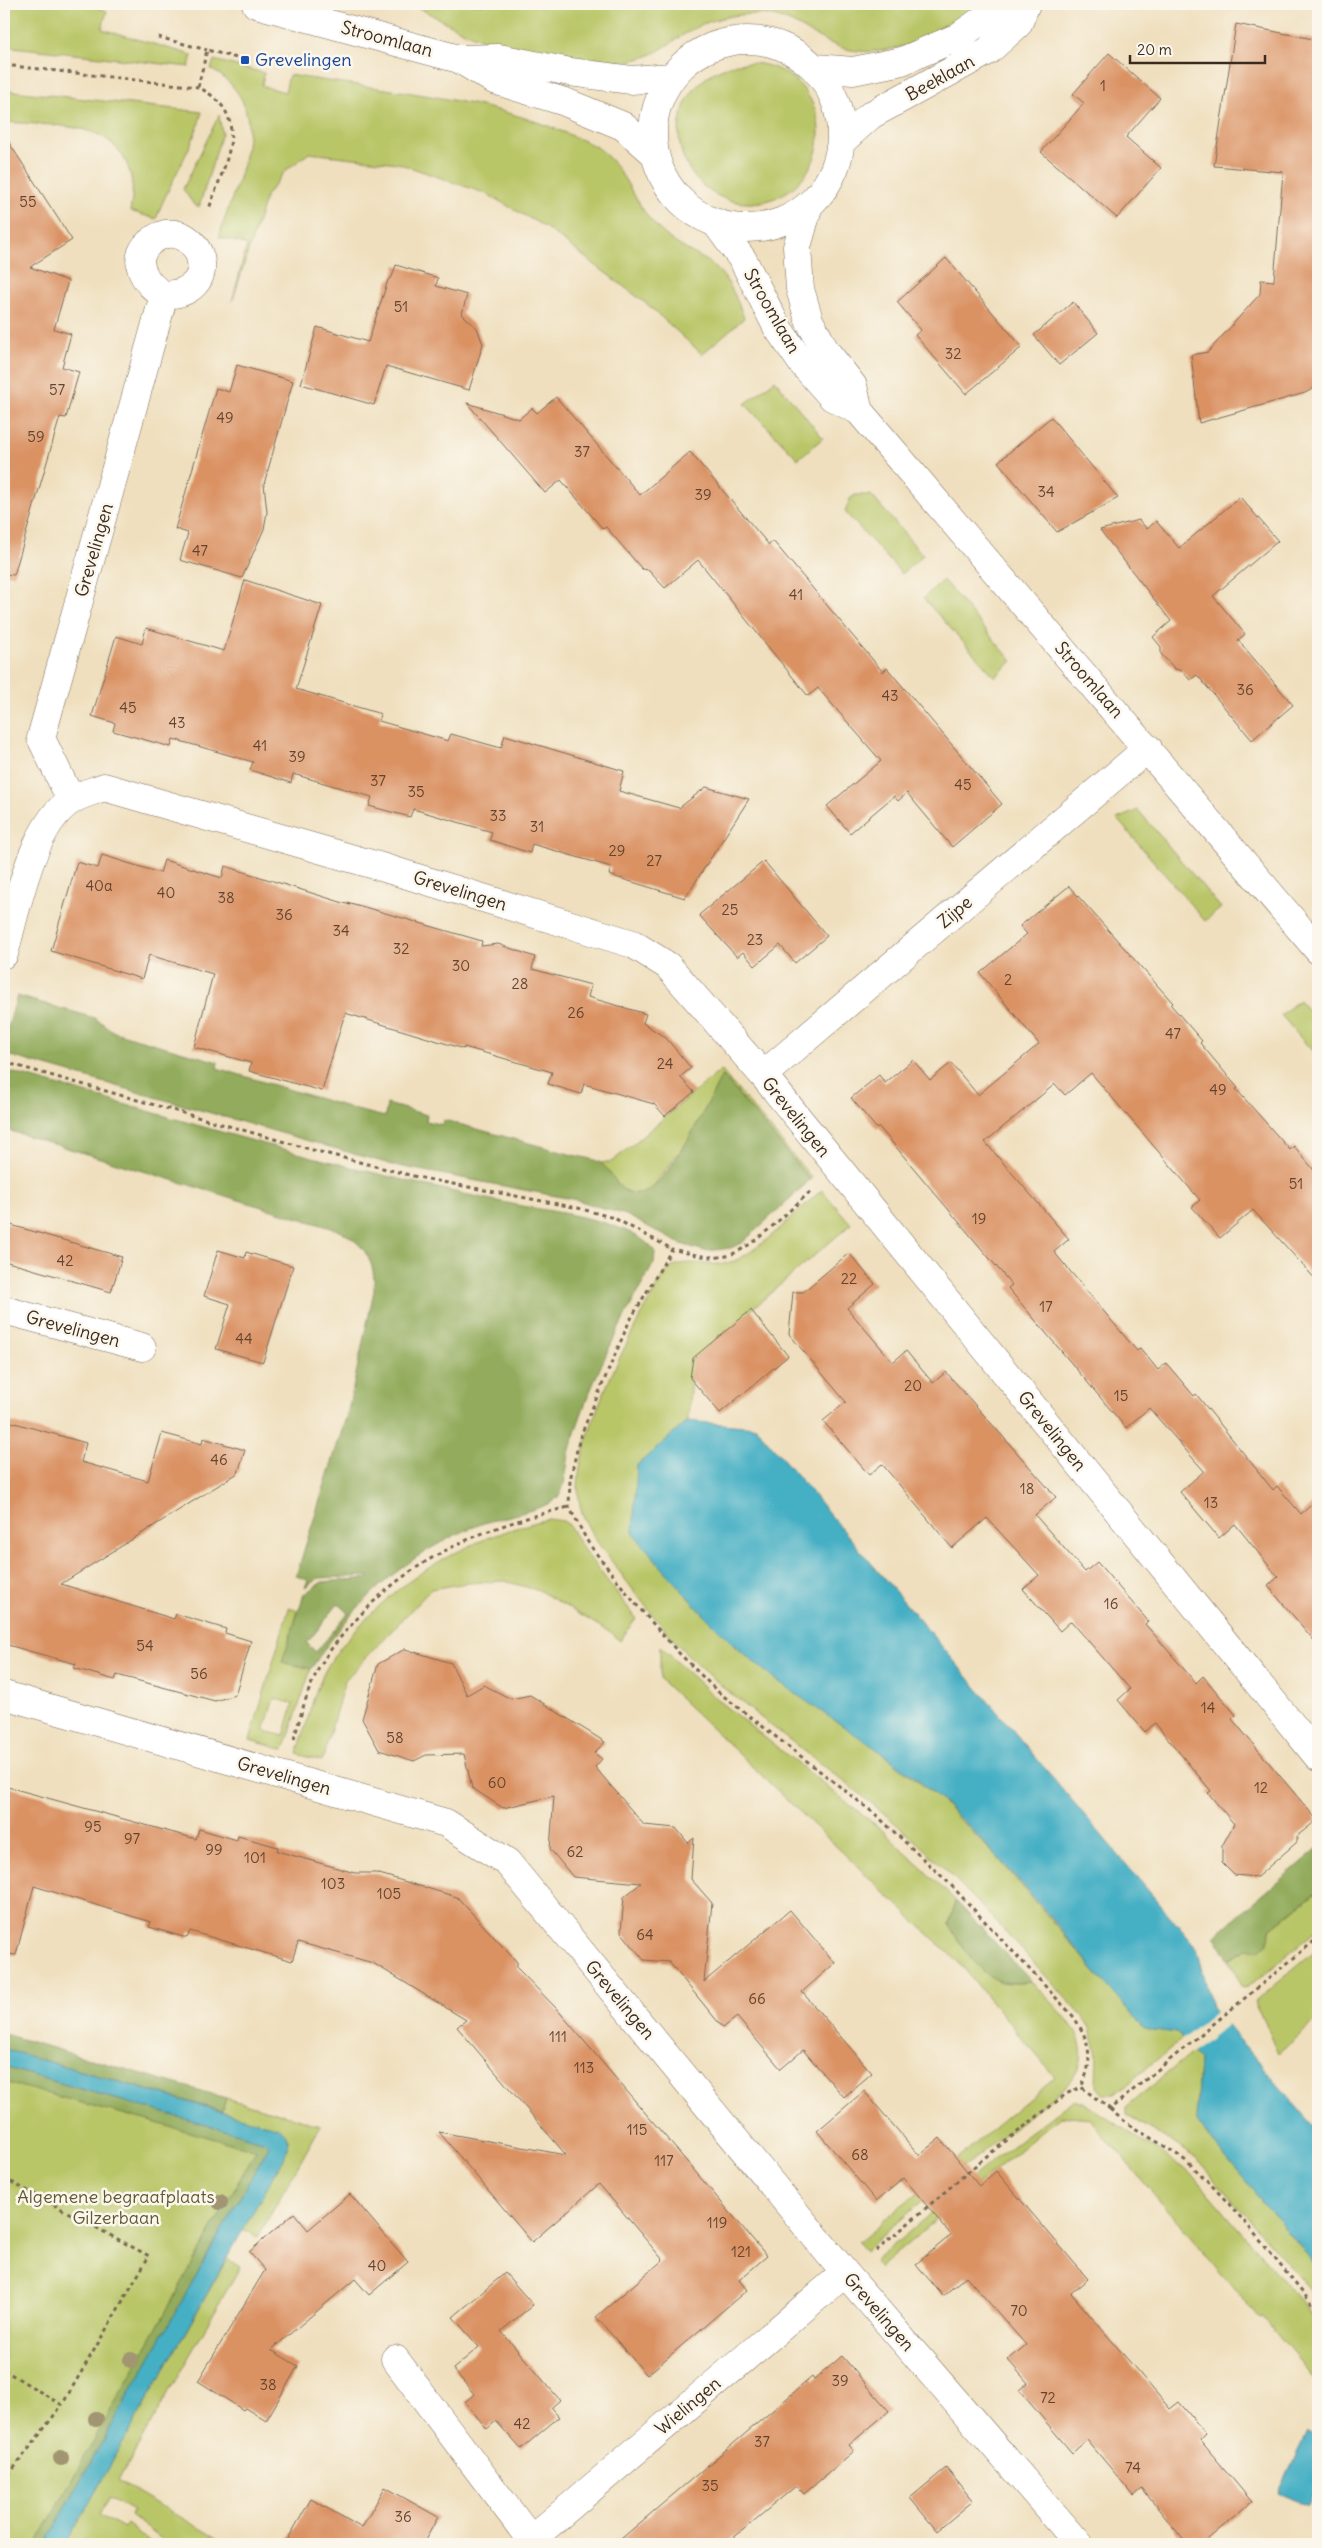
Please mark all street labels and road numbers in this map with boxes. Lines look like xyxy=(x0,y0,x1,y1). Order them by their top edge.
street label: Stroomlaan xyxy=(339,15,435,62)
street label: Beeklaan xyxy=(901,49,978,106)
street label: Stroomlaan xyxy=(739,264,806,357)
street label: Grevelingen xyxy=(69,500,118,599)
street label: Stroomlaan xyxy=(1050,637,1129,723)
street label: Grevelingen xyxy=(411,865,510,916)
street label: Zijpe xyxy=(933,891,977,933)
street label: Grevelingen xyxy=(757,1072,836,1161)
street label: Grevelingen xyxy=(24,1305,123,1352)
street label: Grevelingen xyxy=(1013,1386,1092,1475)
street label: Grevelingen xyxy=(235,1751,334,1800)
street label: Grevelingen xyxy=(581,1955,660,2044)
street label: Grevelingen xyxy=(839,2268,920,2356)
street label: Wielingen xyxy=(650,2371,725,2440)

